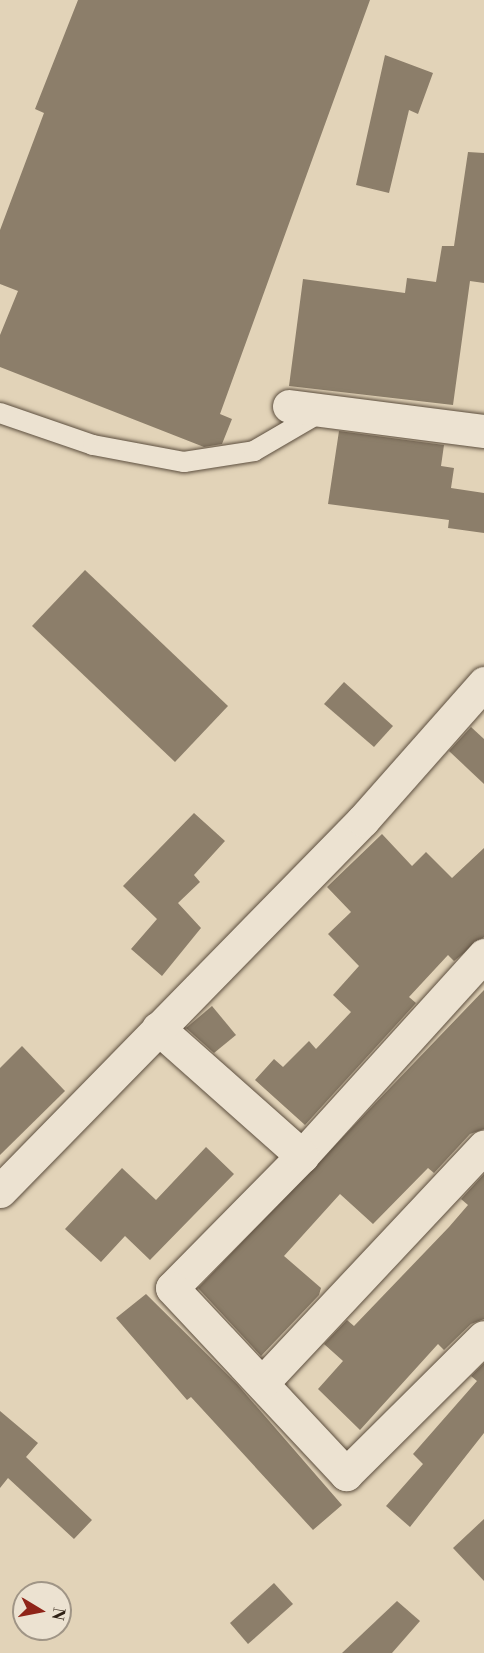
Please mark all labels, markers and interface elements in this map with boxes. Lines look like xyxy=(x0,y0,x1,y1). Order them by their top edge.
north arrow xyxy=(12,1581,72,1641)
text: N xyxy=(47,1606,69,1622)

